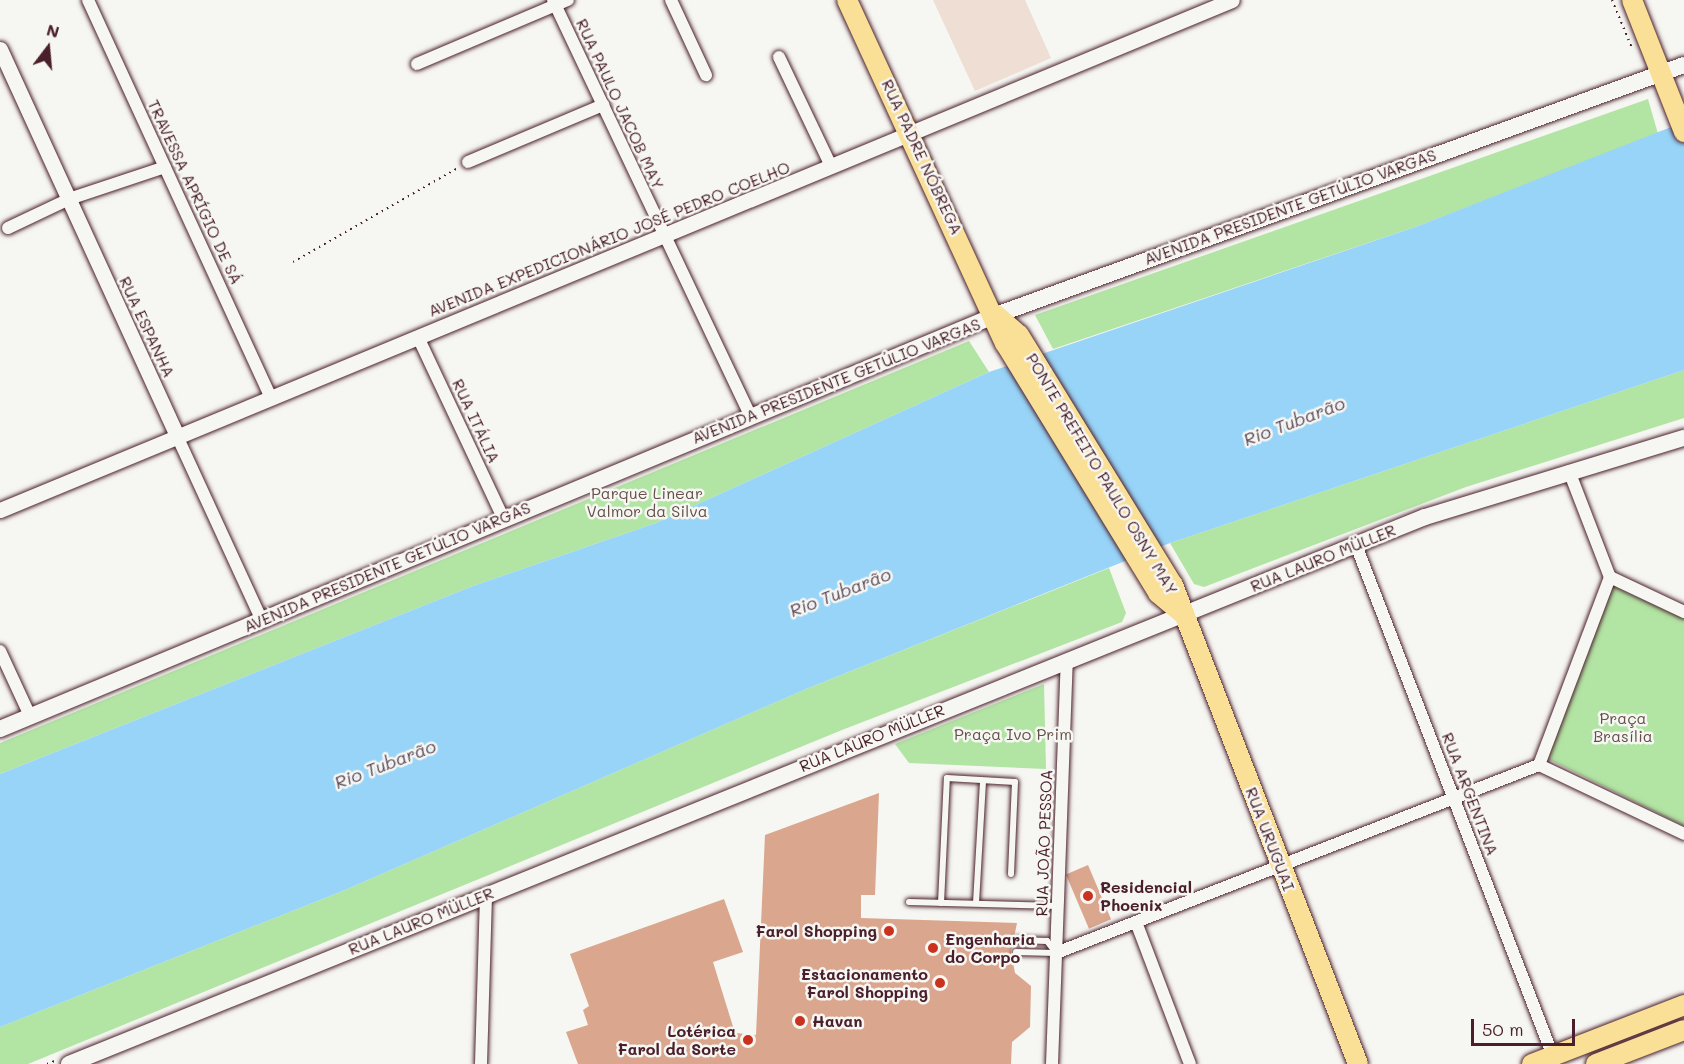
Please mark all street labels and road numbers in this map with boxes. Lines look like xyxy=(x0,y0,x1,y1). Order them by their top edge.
street label: RUA PAULO JACOB MAY xyxy=(572,16,668,192)
street label: RUA PADRE NÓBREGA xyxy=(878,76,966,238)
street label: TRAVESSA APRÍGIO DE SÁ xyxy=(144,97,246,287)
street label: AVENIDA PRESIDENTE GETÚLIO VARGAS xyxy=(1141,145,1439,269)
street label: AVENIDA EXPEDICIONÁRIO JOSÉ PEDRO COELHO xyxy=(425,157,793,321)
street label: RUA ESPANHA xyxy=(115,273,179,381)
street label: AVENIDA PRESIDENTE GETÚLIO VARGAS xyxy=(689,314,983,448)
street label: PONTE PREFEITO PAULO OSNY MAY xyxy=(1022,350,1182,598)
street label: RUA ITÁLIA xyxy=(448,376,504,466)
street label: AVENIDA PRESIDENTE GETÚLIO VARGAS xyxy=(241,498,533,636)
street label: RUA LAURO MÜLLER xyxy=(1248,520,1398,596)
street label: RUA LAURO MÜLLER xyxy=(797,700,947,776)
street label: RUA ARGENTINA xyxy=(1438,730,1502,858)
street label: RUA JOÃO PESSOA xyxy=(1032,769,1056,917)
street label: RUA URUGUAI xyxy=(1241,785,1299,893)
street label: RUA LAURO MÜLLER xyxy=(346,883,496,959)

